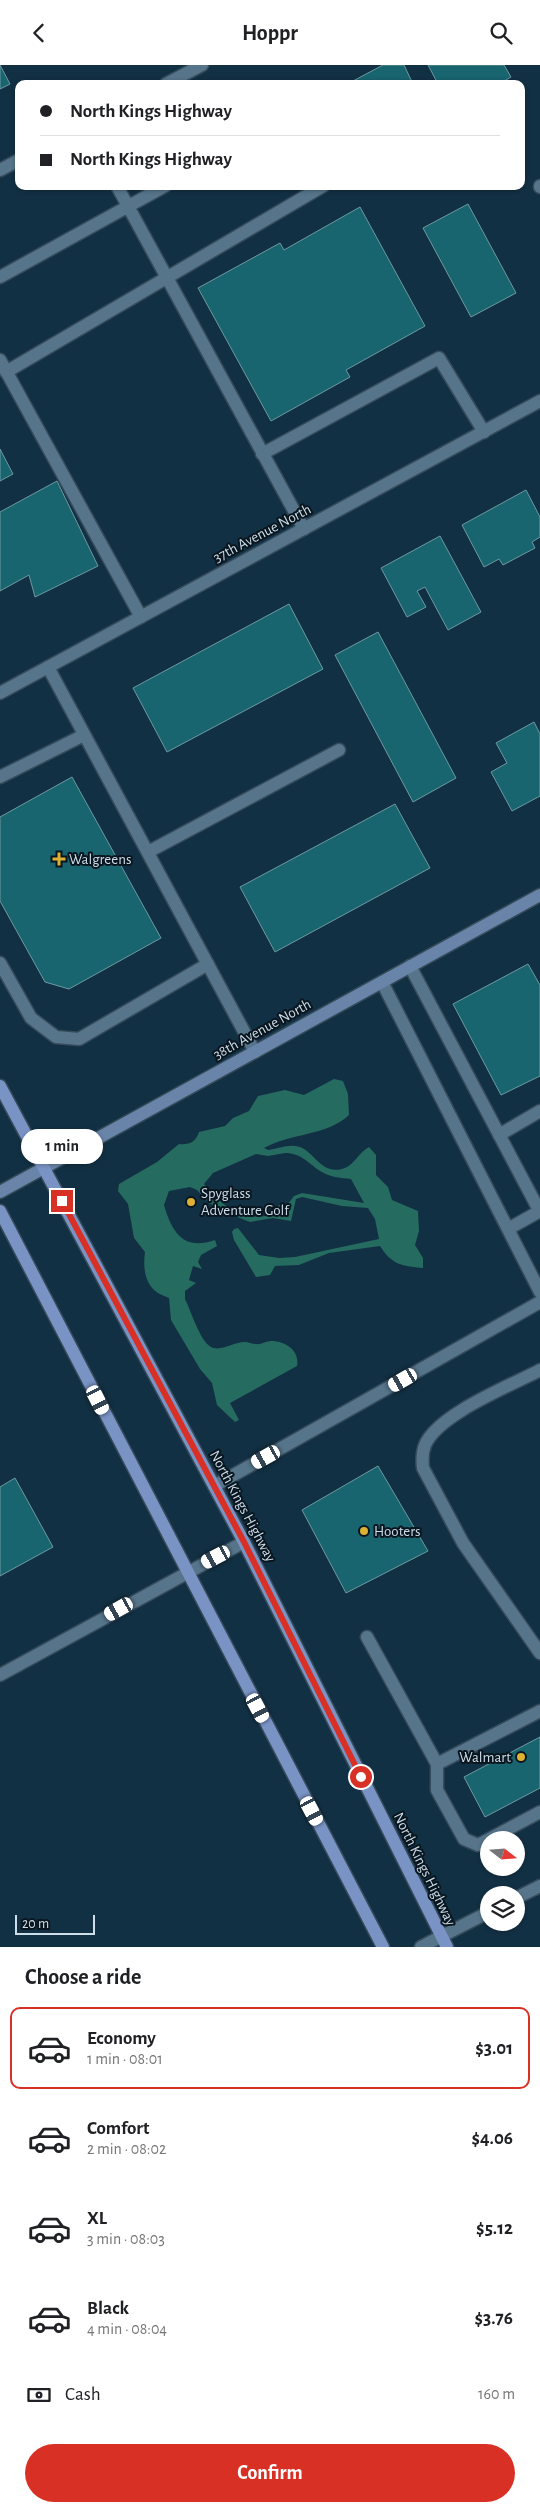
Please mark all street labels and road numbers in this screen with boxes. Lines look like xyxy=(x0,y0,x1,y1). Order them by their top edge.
street label: 37th Avenue North xyxy=(211,501,314,565)
street label: 38th Avenue North xyxy=(211,996,314,1062)
street label: North Kings Highway xyxy=(207,1448,278,1565)
street label: North Kings Highway xyxy=(391,1810,459,1929)

